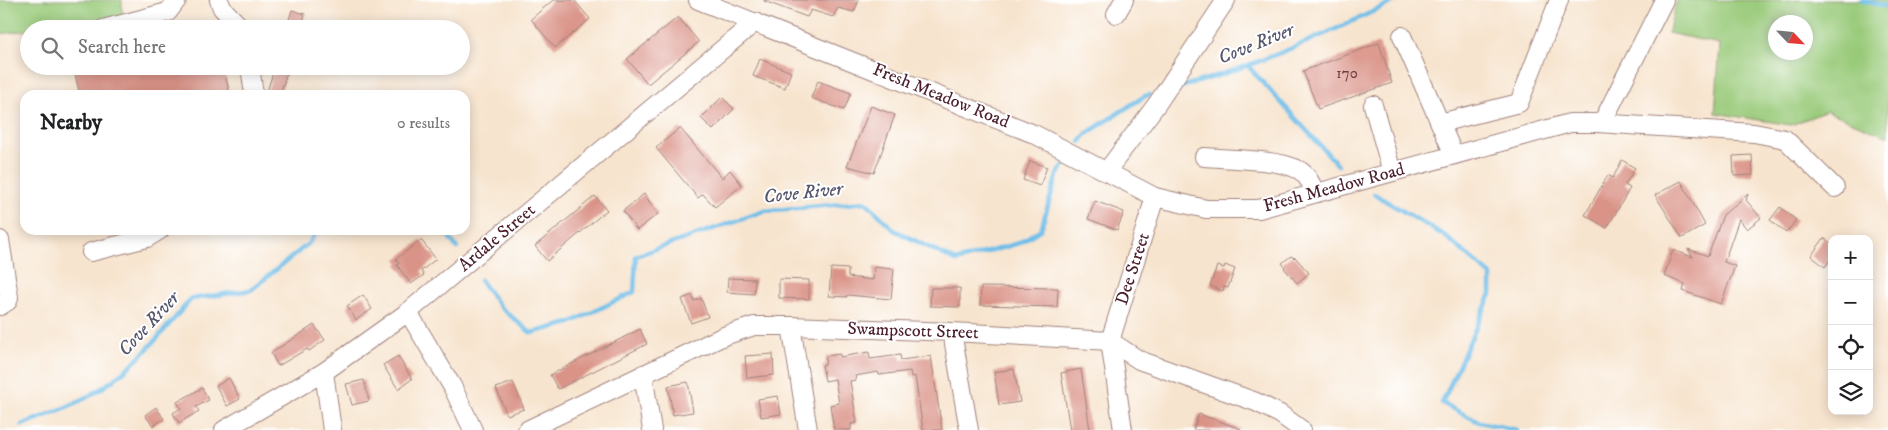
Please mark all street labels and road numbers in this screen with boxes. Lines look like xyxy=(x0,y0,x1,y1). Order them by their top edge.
street label: Fresh Meadow Road xyxy=(870,59,1012,133)
street label: Fresh Meadow Road xyxy=(1261,159,1407,217)
street label: Ardale Street xyxy=(454,199,540,277)
street label: Dee Street xyxy=(1111,230,1155,308)
street label: Swampscott Street xyxy=(847,318,979,344)

